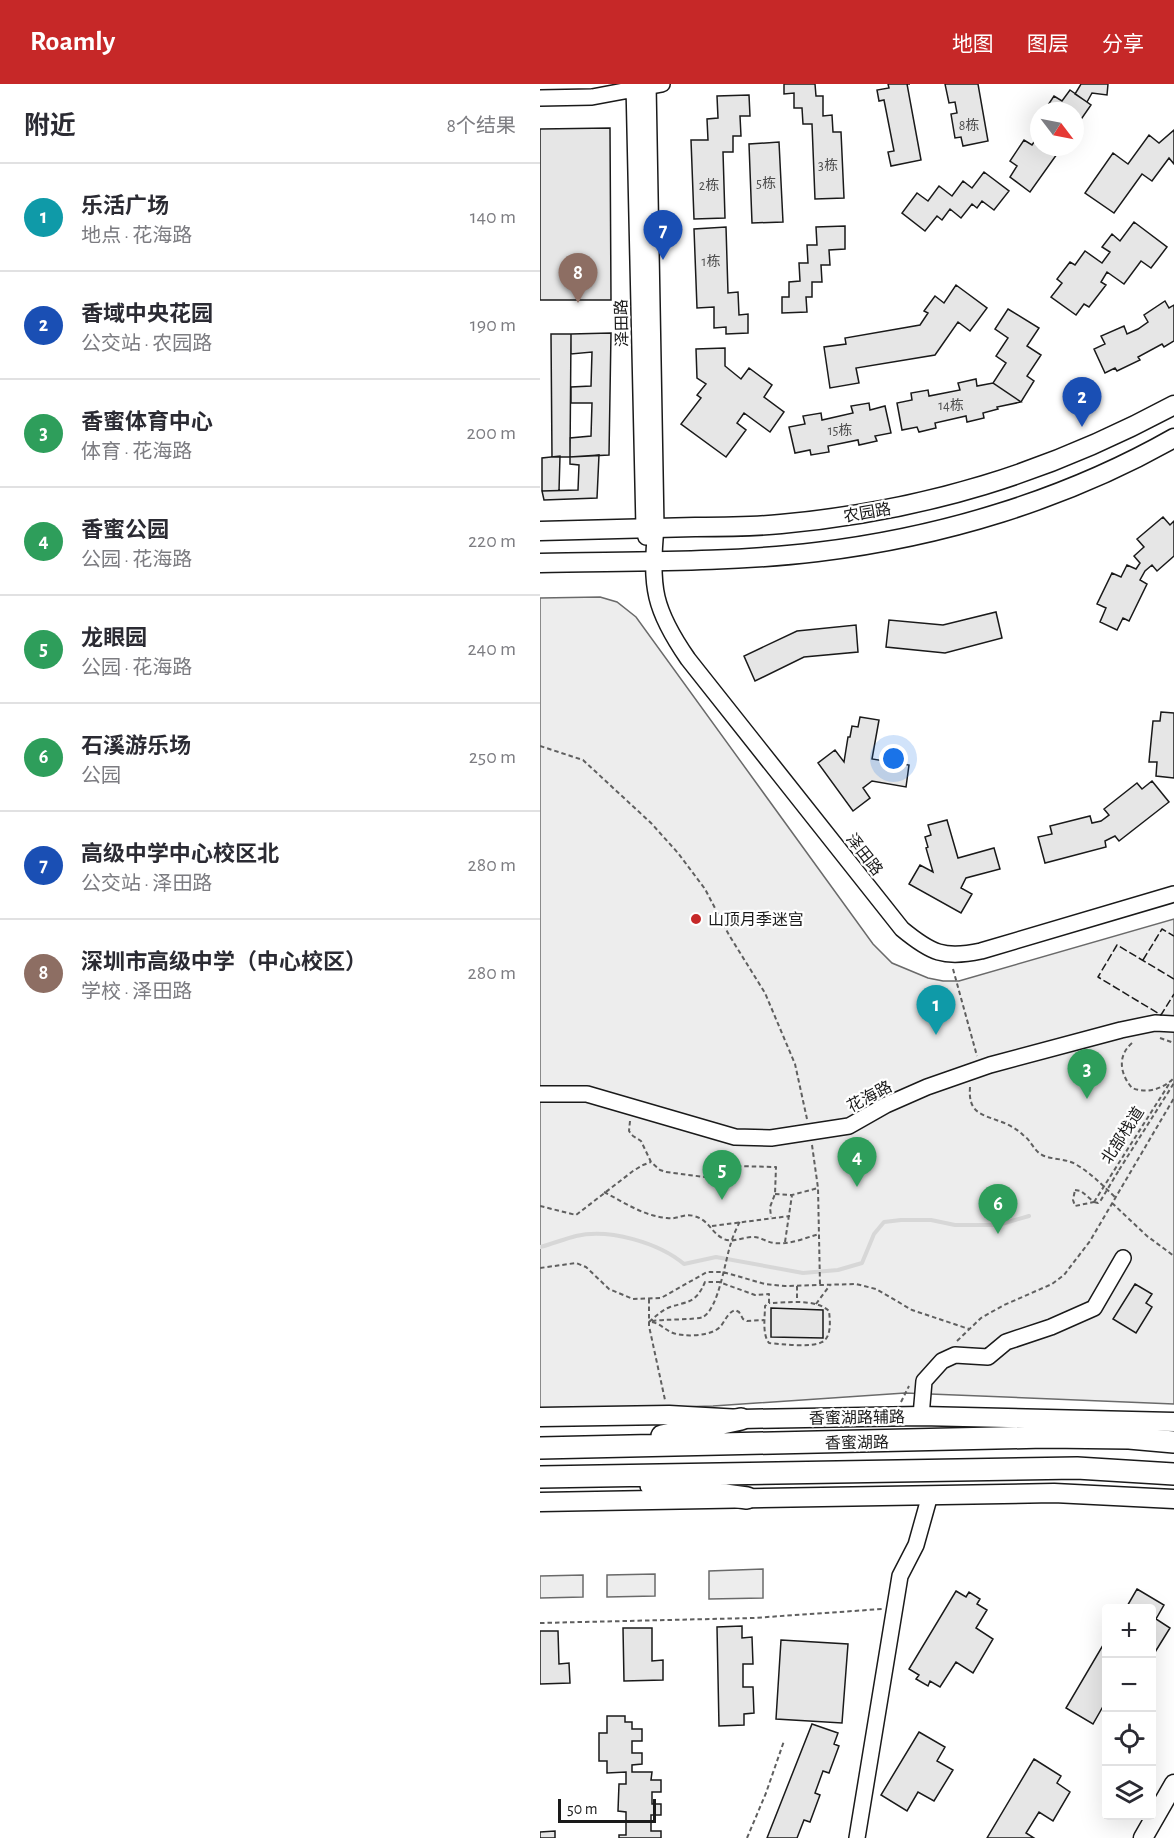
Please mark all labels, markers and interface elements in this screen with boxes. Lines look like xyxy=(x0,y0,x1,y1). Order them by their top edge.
text: Roamly xyxy=(30,28,115,56)
text: 地图 xyxy=(952,34,994,55)
text: 图层 xyxy=(1027,34,1069,55)
text: 分享 xyxy=(1102,34,1144,55)
north arrow xyxy=(1030,102,1084,156)
text: 附近 xyxy=(24,113,76,139)
text: 8个结果 xyxy=(447,116,516,136)
house number: 8栋 xyxy=(959,117,979,133)
house number: 3栋 xyxy=(818,157,838,173)
house number: 5栋 xyxy=(756,175,776,191)
house number: 2栋 xyxy=(699,177,719,193)
text: 乐活广场 xyxy=(81,195,169,217)
text: 1 xyxy=(40,207,47,227)
text: 140 m xyxy=(470,207,516,227)
pin: 7 xyxy=(644,210,682,260)
text: 地点 · 花海路 xyxy=(81,226,192,246)
house number: 1栋 xyxy=(702,253,720,269)
pin: 8 xyxy=(558,254,597,303)
street label: 泽田路 xyxy=(613,299,630,347)
text: 香域中央花园 xyxy=(81,303,213,325)
text: 2 xyxy=(39,315,48,335)
text: 190 m xyxy=(470,315,516,335)
text: 公交站 · 农园路 xyxy=(81,334,212,354)
pin: 2 xyxy=(1062,378,1102,427)
house number: 14栋 xyxy=(938,397,964,413)
text: 香蜜体育中心 xyxy=(81,411,213,433)
house number: 15栋 xyxy=(828,422,852,438)
text: 3 xyxy=(39,423,48,443)
text: 200 m xyxy=(466,423,516,443)
text: 体育 · 花海路 xyxy=(81,442,192,462)
street label: 农园路 xyxy=(842,500,892,525)
text: 香蜜公园 xyxy=(81,519,169,541)
text: 4 xyxy=(38,531,49,551)
text: 220 m xyxy=(468,531,516,551)
text: 公园 · 花海路 xyxy=(81,550,192,570)
text: 龙眼园 xyxy=(81,627,147,649)
text: 5 xyxy=(39,639,48,659)
text: 240 m xyxy=(467,639,516,659)
text: 公园 · 花海路 xyxy=(81,658,192,678)
text: 石溪游乐场 xyxy=(81,735,191,757)
your location xyxy=(879,744,908,773)
text: 6 xyxy=(39,747,48,767)
text: 250 m xyxy=(469,747,516,767)
text: 公园 xyxy=(81,766,121,786)
street label: 泽田路 xyxy=(843,830,886,878)
text: 高级中学中心校区北 xyxy=(81,843,279,865)
text: 7 xyxy=(39,855,48,875)
text: 280 m xyxy=(468,855,516,875)
text: 公交站 · 泽田路 xyxy=(81,874,212,894)
place label: 山顶月季迷宫 xyxy=(708,911,804,928)
marker: 山顶月季迷宫 xyxy=(689,912,703,926)
text: 深圳市高级中学（中心校区） xyxy=(81,951,367,973)
text: 8 xyxy=(39,963,48,983)
text: 280 m xyxy=(468,963,516,983)
text: 学校 · 泽田路 xyxy=(81,982,192,1002)
pin: 1 xyxy=(916,986,956,1035)
pin: 3 xyxy=(1068,1050,1106,1099)
street label: 花海路 xyxy=(844,1078,894,1115)
street label: 北部栈道 xyxy=(1098,1104,1147,1167)
pin: 4 xyxy=(838,1138,876,1187)
pin: 5 xyxy=(702,1150,741,1200)
pin: 6 xyxy=(978,1184,1018,1234)
street label: 香蜜湖路辅路 xyxy=(809,1408,905,1427)
street label: 香蜜湖路 xyxy=(825,1433,889,1452)
map controls xyxy=(1102,1604,1156,1820)
button: + xyxy=(1102,1604,1156,1658)
button: − xyxy=(1102,1658,1156,1712)
button: locate xyxy=(1102,1712,1156,1766)
button: layers xyxy=(1102,1766,1156,1820)
scale bar xyxy=(558,1796,656,1824)
text: 50 m xyxy=(567,1801,598,1817)

